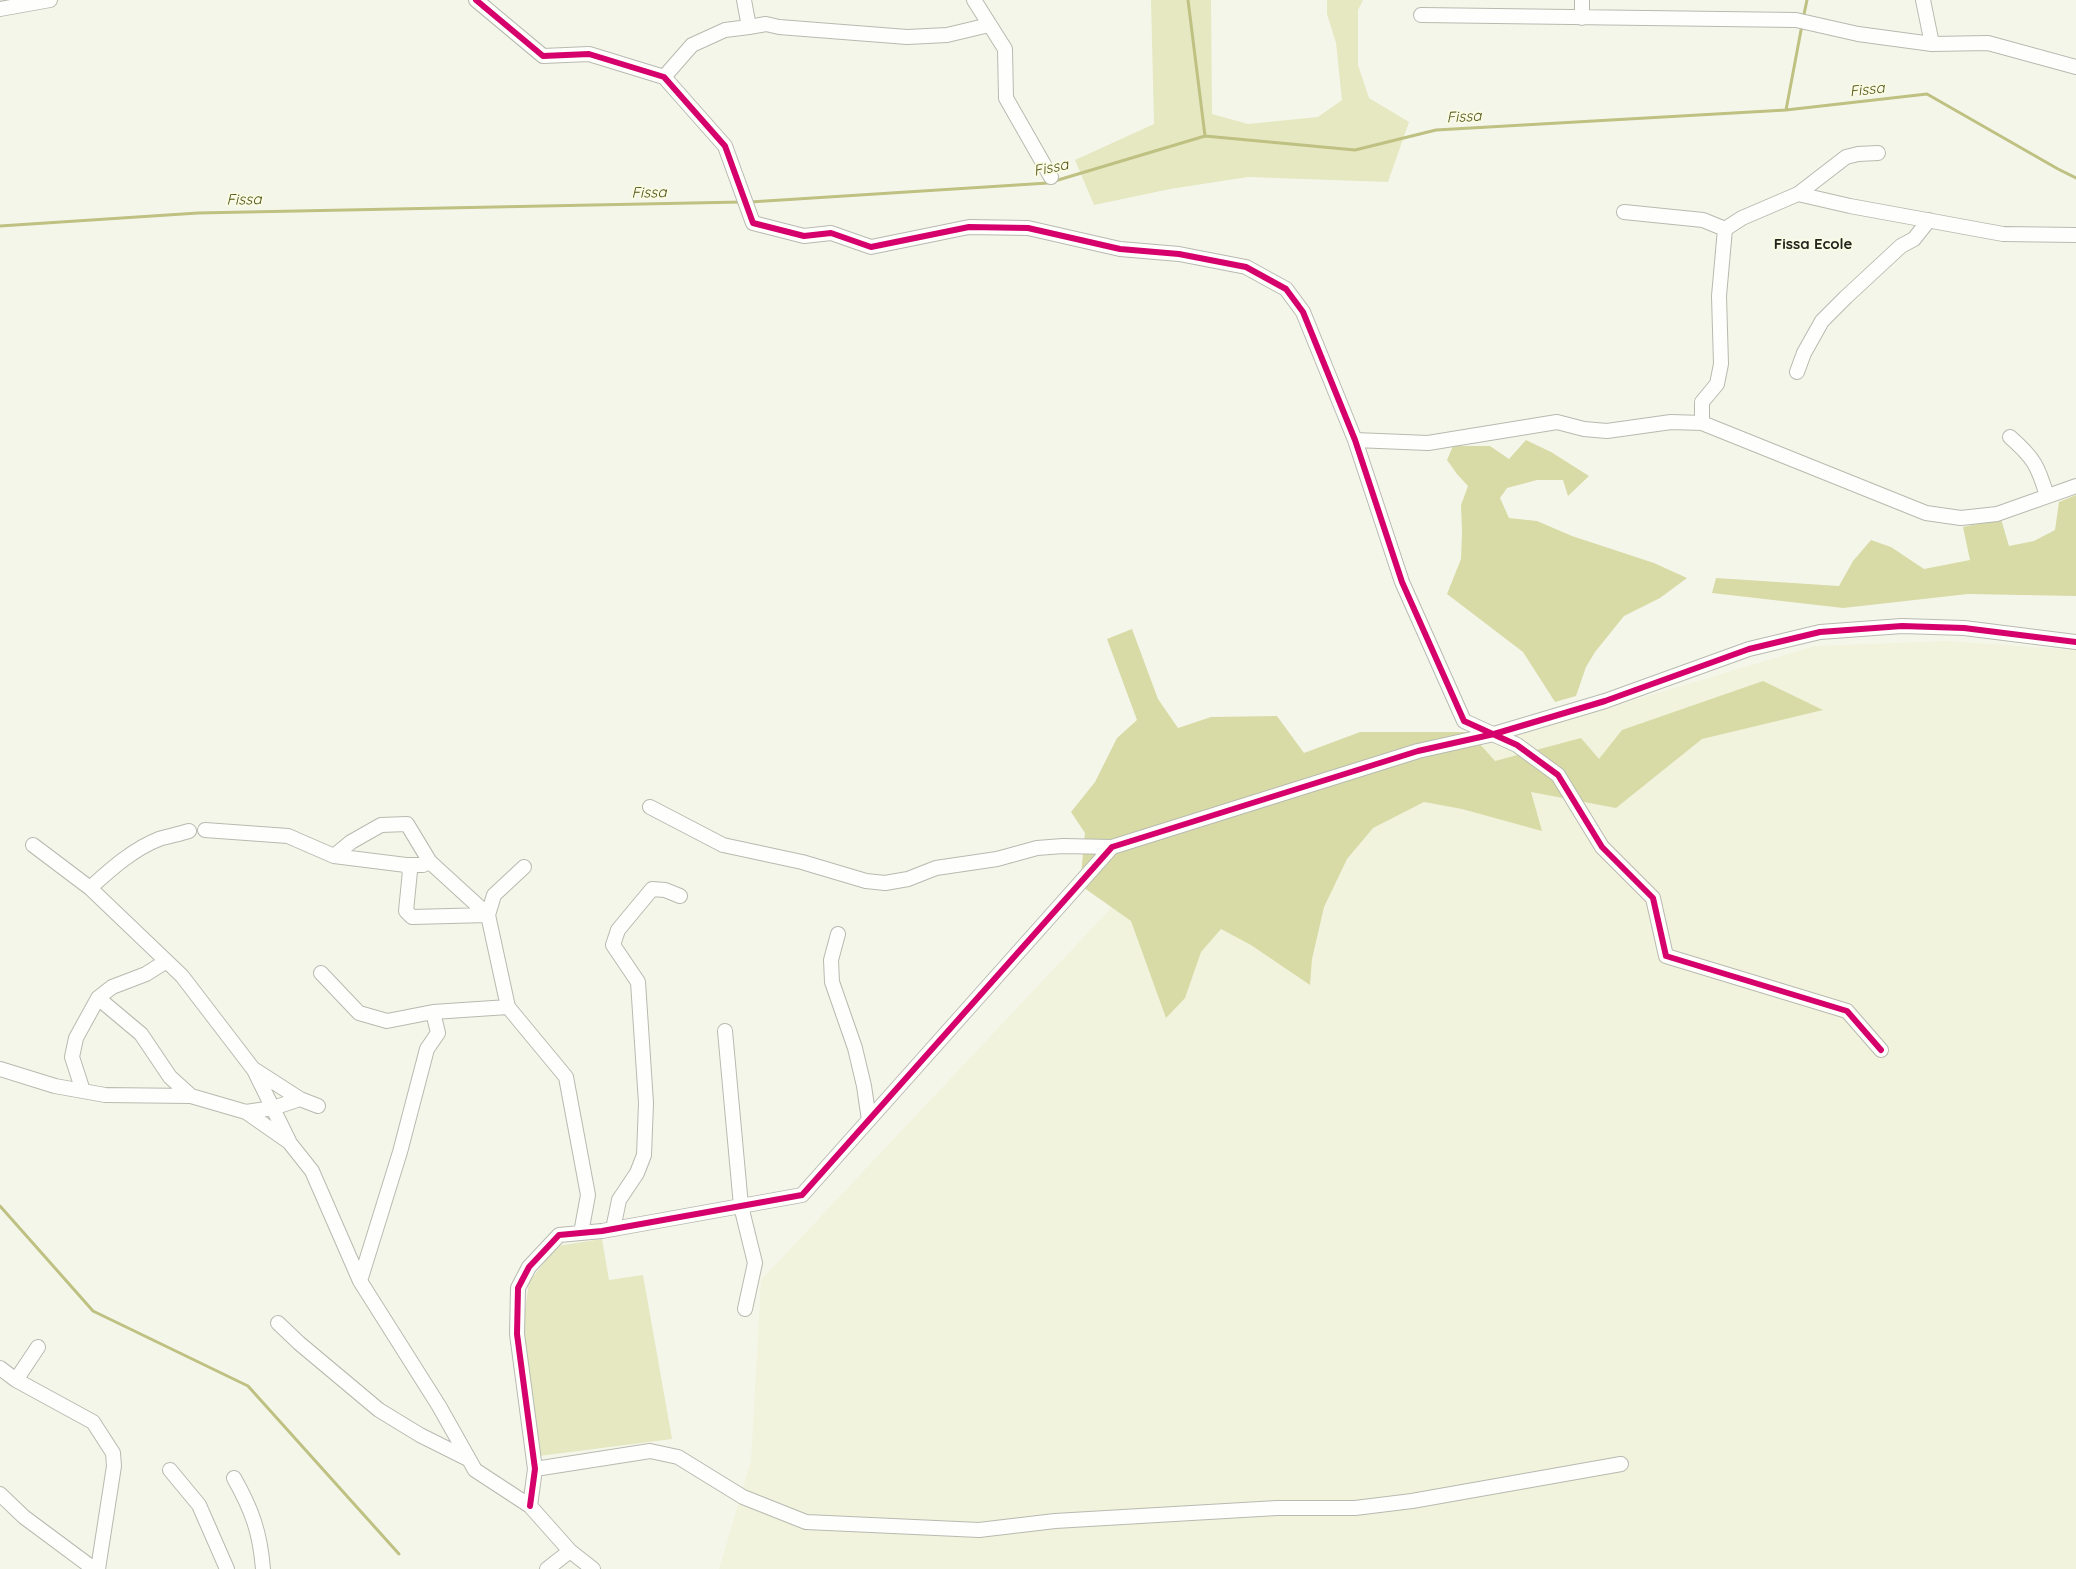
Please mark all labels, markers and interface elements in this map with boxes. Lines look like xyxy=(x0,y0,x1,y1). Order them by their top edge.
water label: Fissa xyxy=(1849,79,1885,101)
water label: Fissa xyxy=(1446,107,1482,127)
water label: Fissa xyxy=(1032,156,1070,180)
water label: Fissa xyxy=(631,184,667,202)
water label: Fissa xyxy=(226,191,262,209)
district label: Fissa Ecole xyxy=(1774,235,1852,253)

